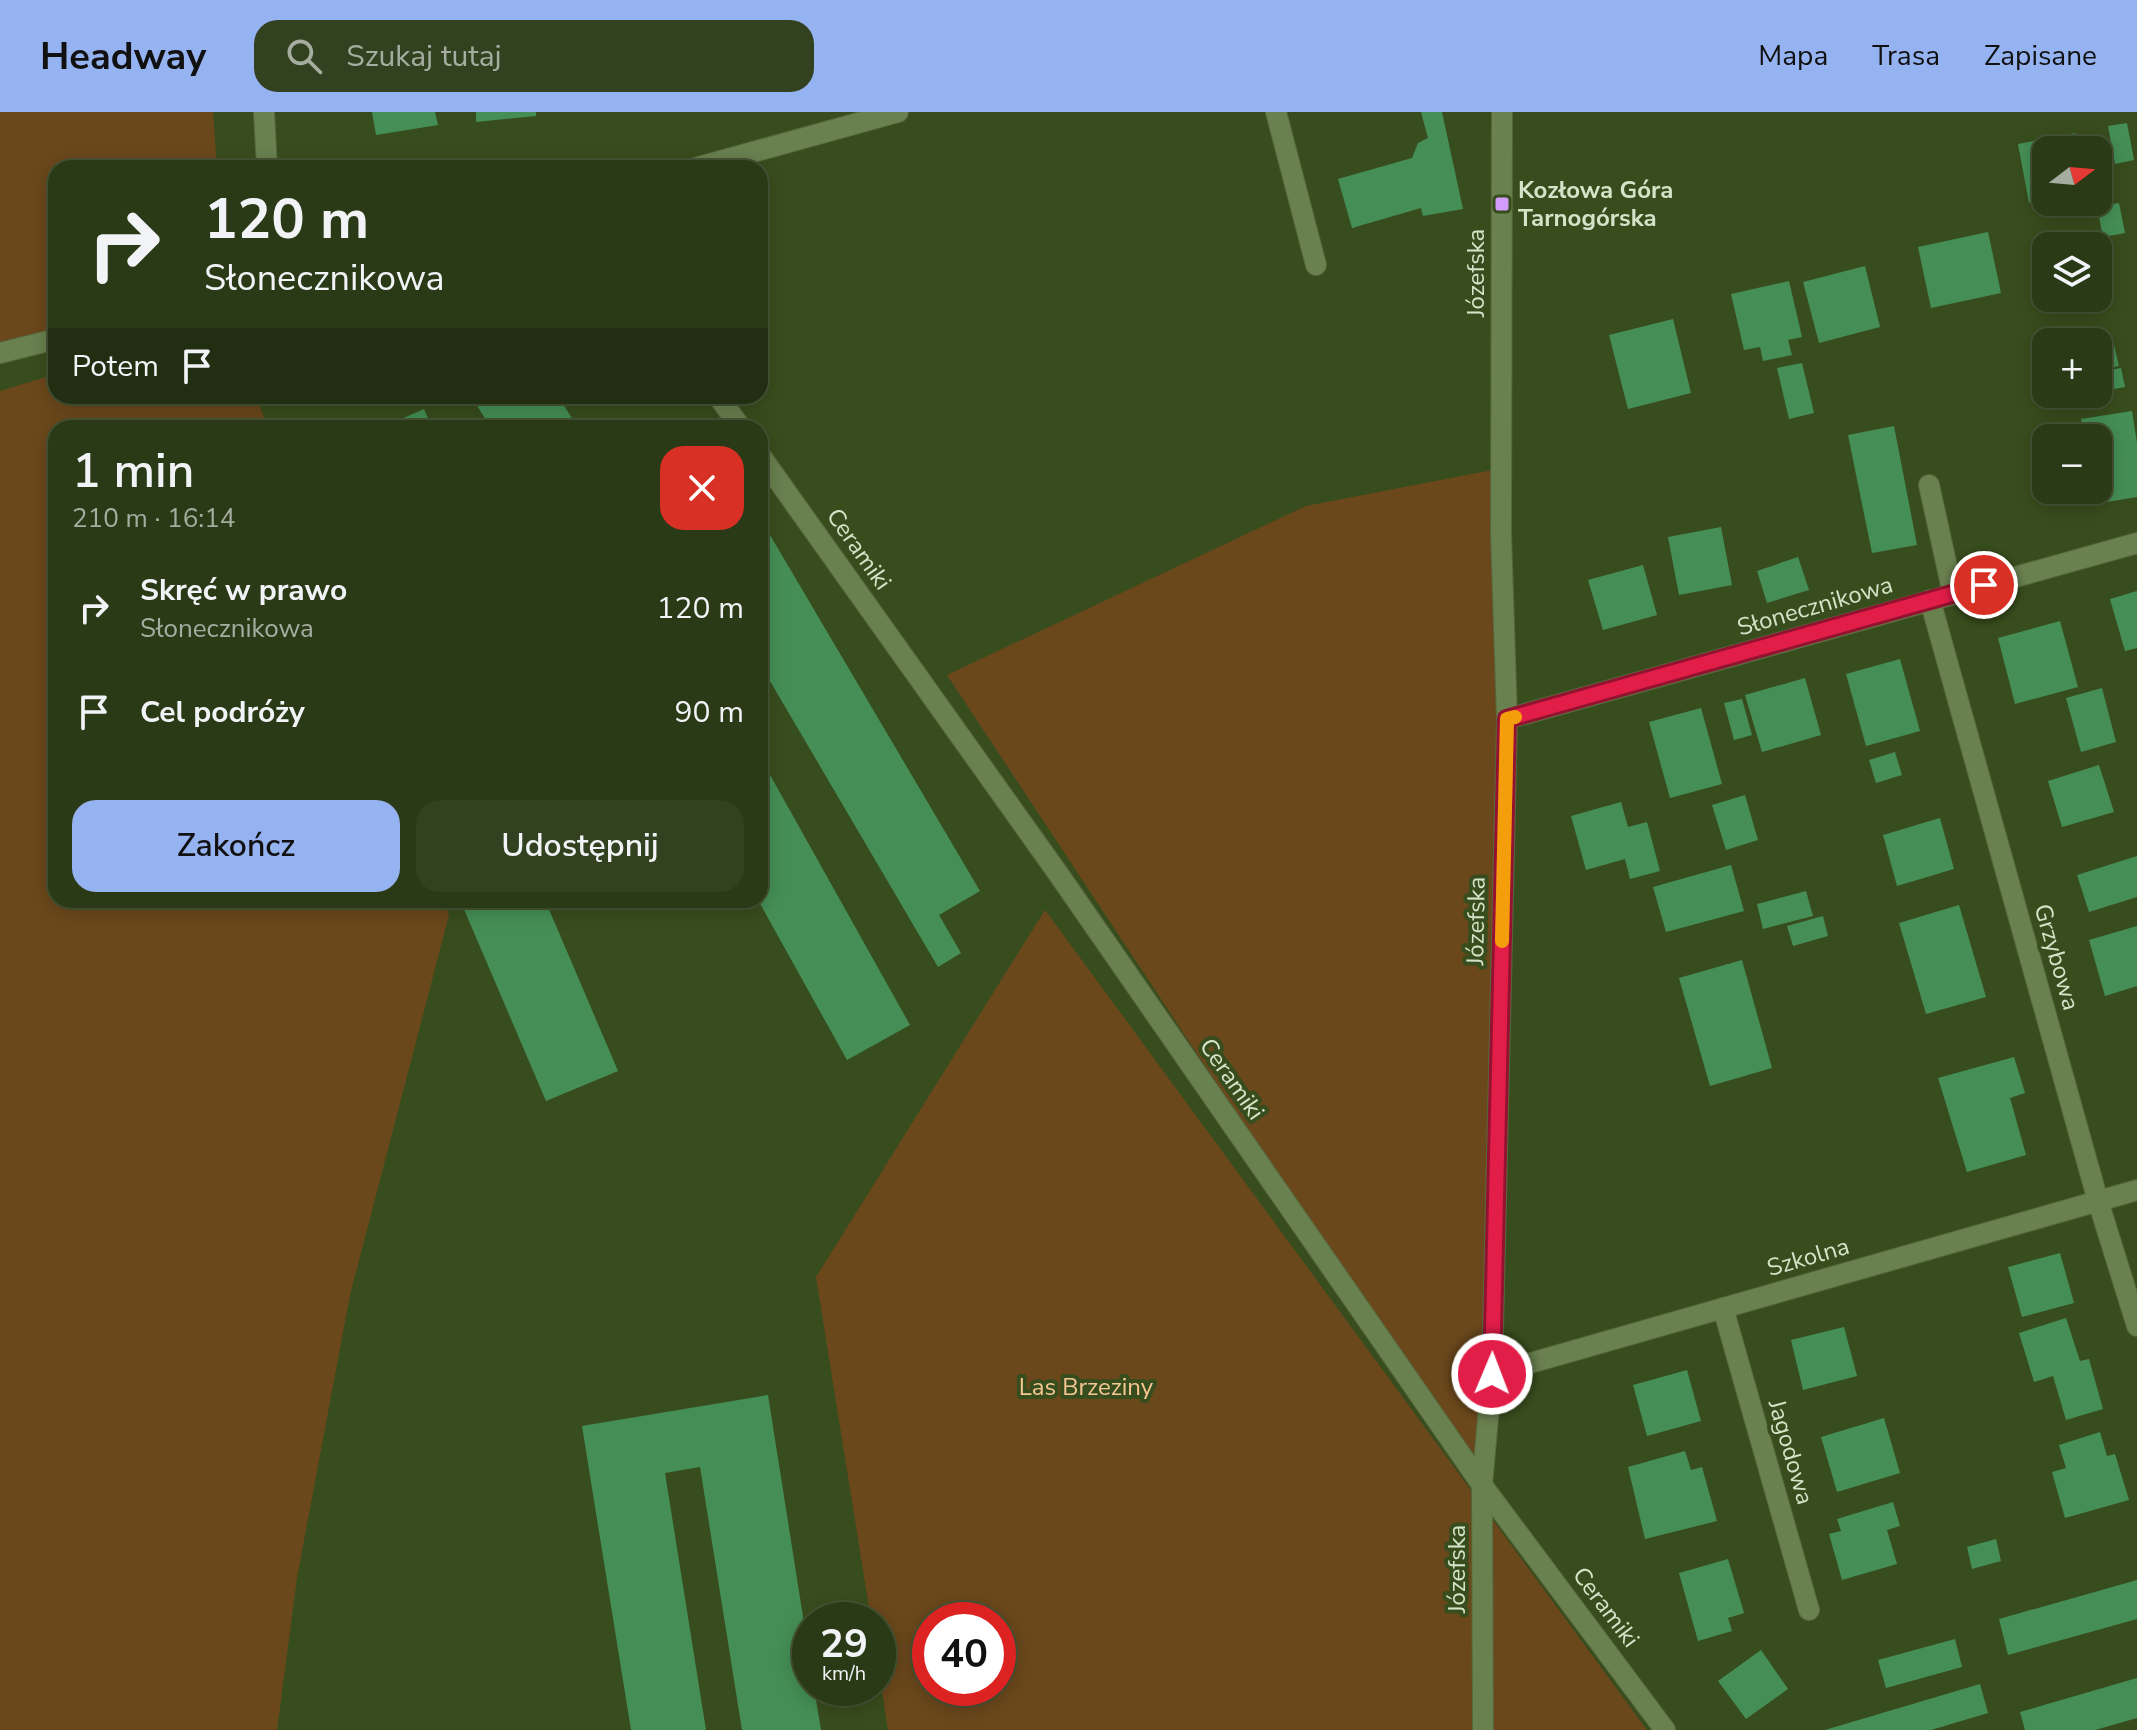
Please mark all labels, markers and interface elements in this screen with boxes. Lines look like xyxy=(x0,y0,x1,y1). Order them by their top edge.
search box xyxy=(254,20,814,92)
text: Headway xyxy=(40,31,206,82)
icon: search xyxy=(282,34,326,78)
text: Szukaj tutaj xyxy=(346,36,502,77)
text: Mapa xyxy=(1758,37,1828,75)
text: Trasa xyxy=(1872,37,1940,75)
text: Zapisane xyxy=(1984,37,2097,75)
north arrow xyxy=(2032,136,2112,216)
map controls xyxy=(2032,136,2112,504)
place label: Kozłowa Góra Tarnogórska xyxy=(1518,174,1674,234)
text: 120 m xyxy=(204,181,369,258)
icon: right xyxy=(72,192,176,296)
marker: Kozłowa Góra Tarnogórska xyxy=(1493,195,1511,213)
street label: Józefska xyxy=(1460,229,1492,318)
button: layers xyxy=(2032,232,2112,312)
text: Słonecznikowa xyxy=(204,254,445,303)
button: + xyxy=(2032,328,2112,408)
icon: arrive xyxy=(175,344,219,388)
text: Potem xyxy=(72,346,159,387)
button: − xyxy=(2032,424,2112,504)
text: 1 min xyxy=(72,438,194,504)
button: close xyxy=(660,446,744,530)
text: 210 m · 16:14 xyxy=(72,501,235,536)
street label: Ceramiki xyxy=(819,502,899,596)
pin xyxy=(1950,551,2018,619)
icon: arrive xyxy=(1962,563,2006,607)
street label: Słonecznikowa xyxy=(1733,569,1897,643)
text: Skręć w prawo xyxy=(140,570,347,611)
icon: right xyxy=(72,586,116,630)
text: 120 m xyxy=(657,588,744,629)
text: Słonecznikowa xyxy=(140,611,314,646)
icon: arrive xyxy=(72,690,116,734)
text: Cel podróży xyxy=(140,692,305,733)
text: 90 m xyxy=(675,692,744,733)
button: Zakończ xyxy=(72,800,400,892)
button: Udostępnij xyxy=(416,800,744,892)
street label: Józefska xyxy=(1459,876,1493,967)
street label: Grzybowa xyxy=(2027,900,2087,1014)
street label: Ceramiki xyxy=(1192,1032,1272,1126)
street label: Szkolna xyxy=(1763,1230,1853,1284)
position arrow xyxy=(1450,1332,1534,1416)
park label: Las Brzeziny xyxy=(1019,1371,1154,1403)
street label: Jagodowa xyxy=(1760,1395,1821,1508)
street label: Józefska xyxy=(1441,1525,1473,1614)
street label: Ceramiki xyxy=(1565,1560,1647,1654)
speed limit sign: 40 xyxy=(912,1602,1016,1706)
text: 29 xyxy=(820,1617,868,1671)
text: km/h xyxy=(822,1660,866,1687)

